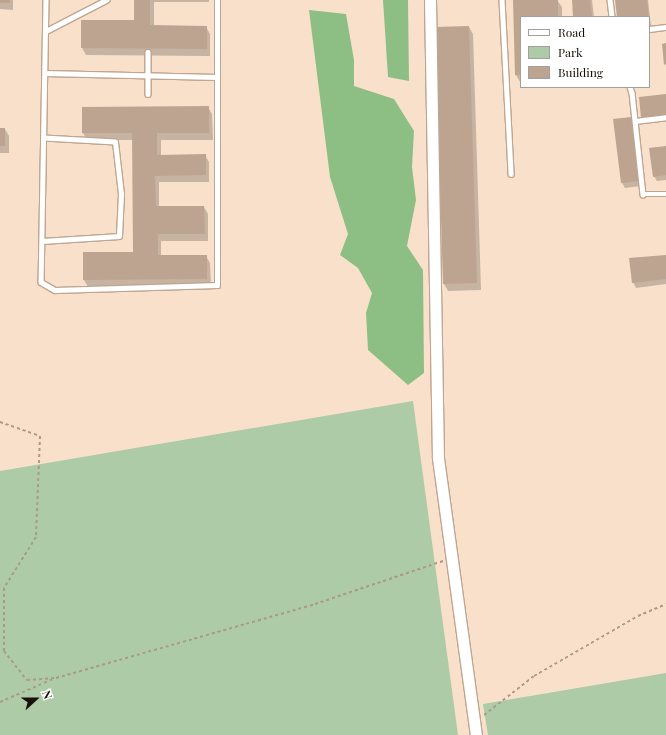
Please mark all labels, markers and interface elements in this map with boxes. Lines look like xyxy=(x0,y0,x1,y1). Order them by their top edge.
legend xyxy=(520,16,650,88)
text: Road xyxy=(558,24,585,40)
text: Park xyxy=(558,44,583,60)
text: Building xyxy=(558,64,603,80)
north arrow xyxy=(16,679,56,719)
text: N xyxy=(39,688,56,701)

